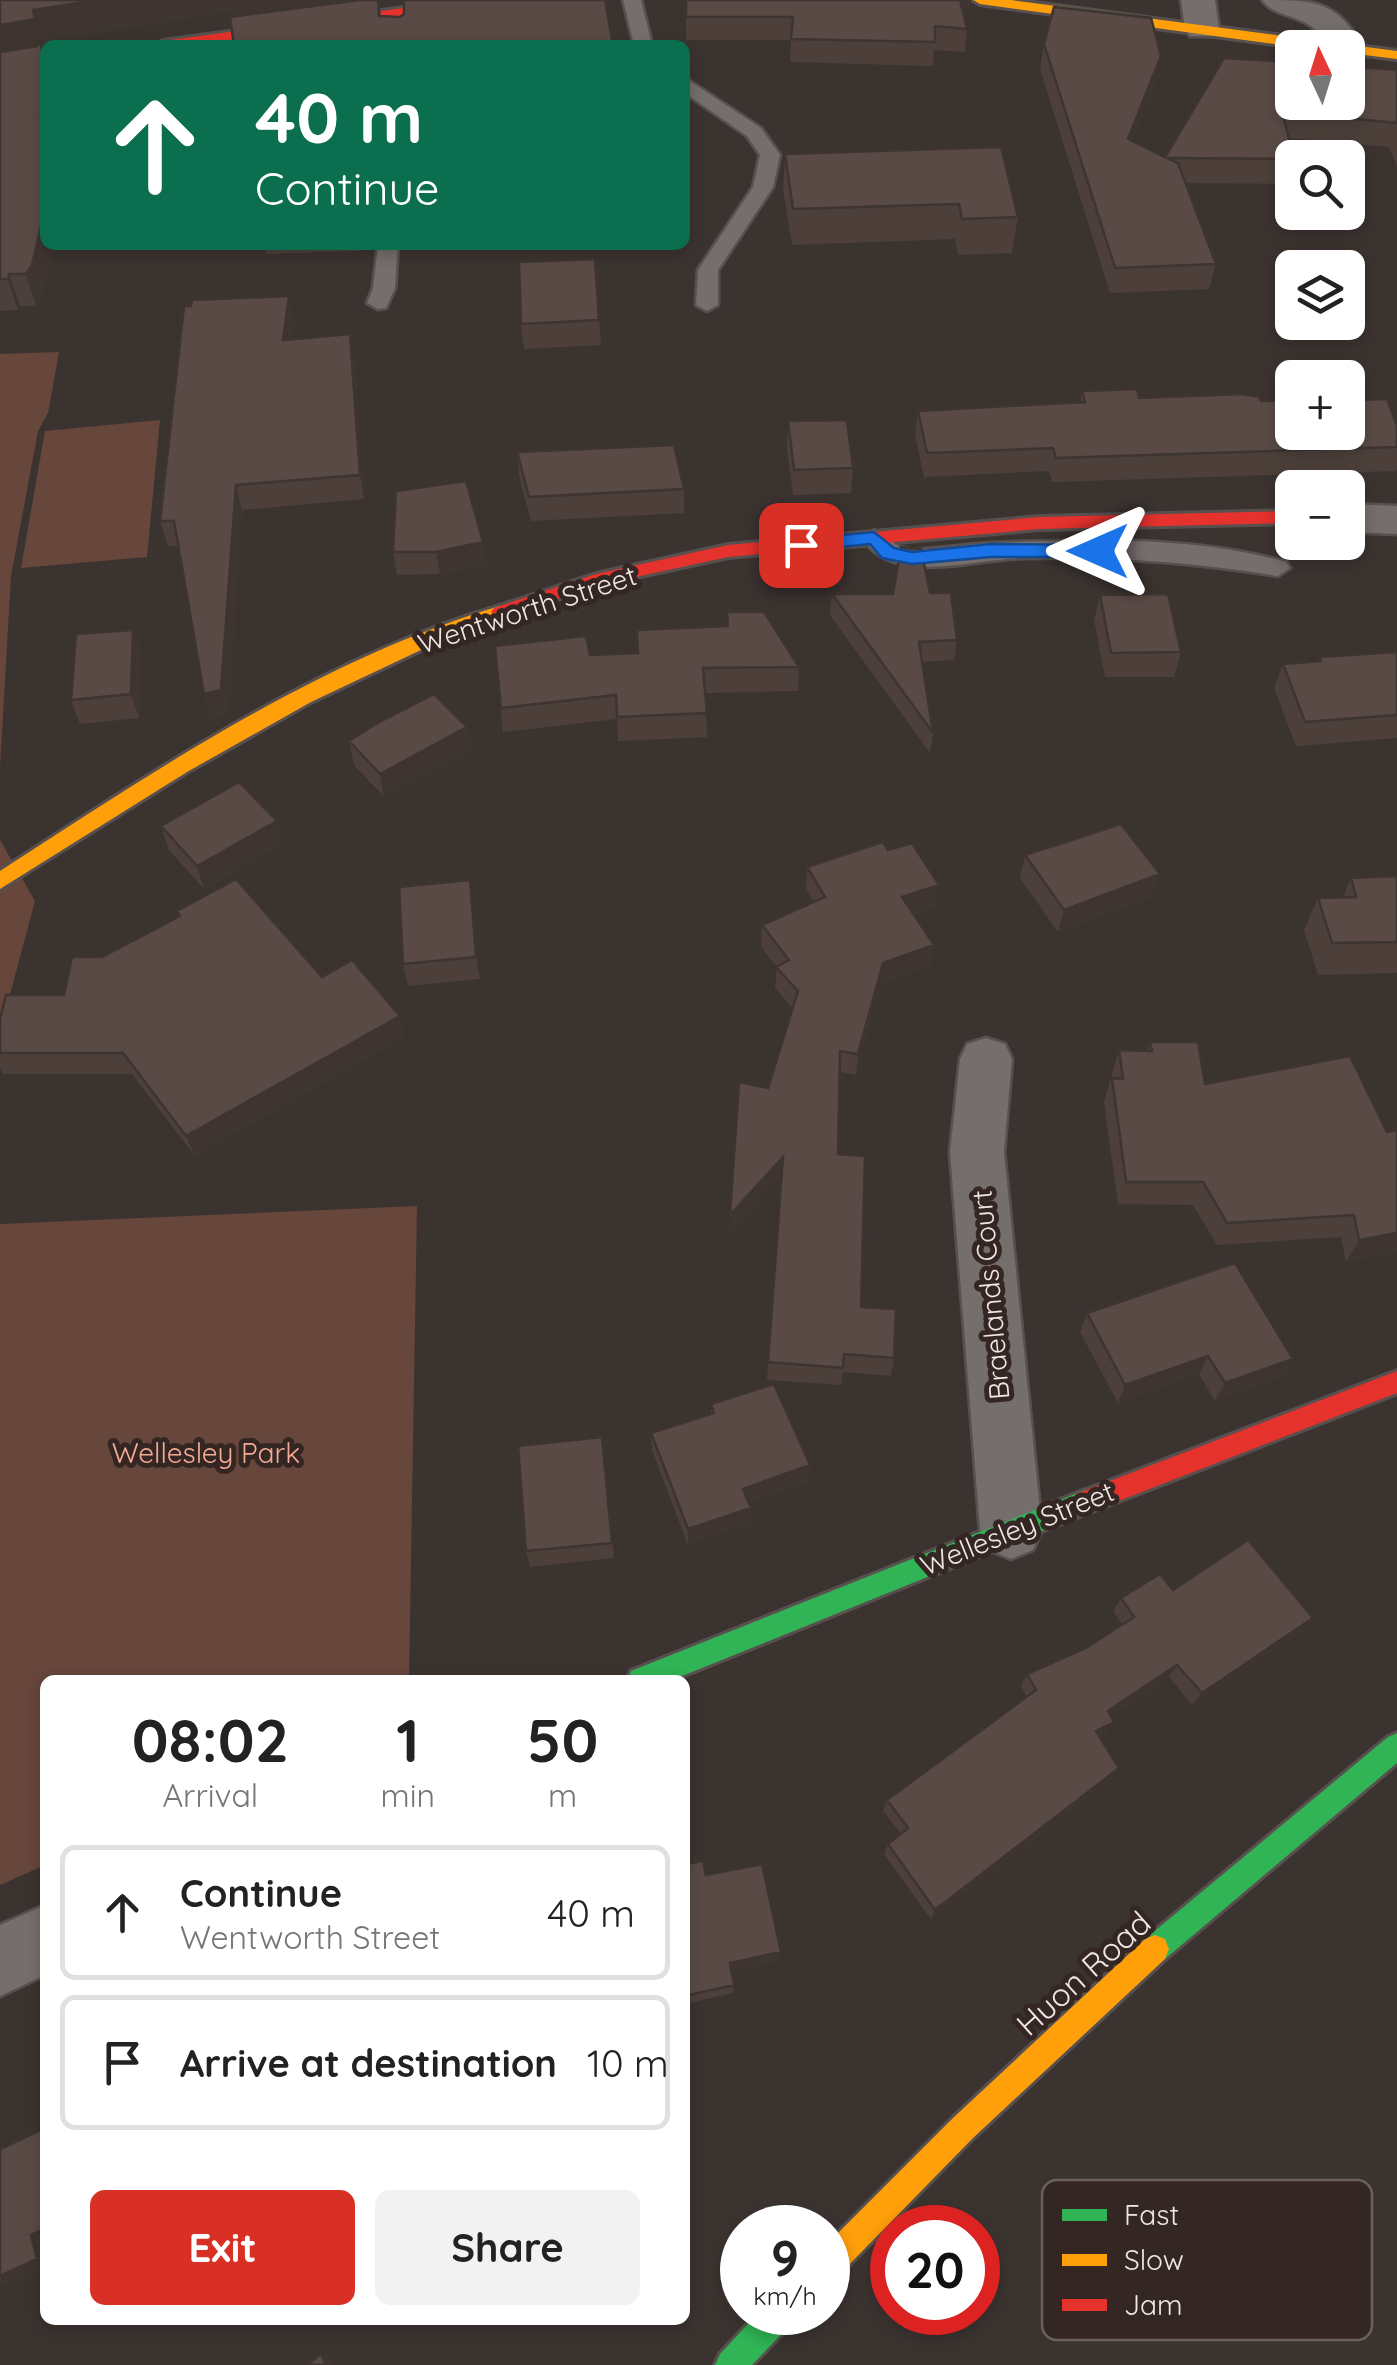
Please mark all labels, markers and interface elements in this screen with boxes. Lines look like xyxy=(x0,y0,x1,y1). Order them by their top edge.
north arrow xyxy=(1275,30,1365,120)
map controls xyxy=(1275,30,1365,560)
text: 40 m xyxy=(255,73,423,161)
icon: ahead xyxy=(90,80,220,210)
button: search xyxy=(1275,140,1365,230)
text: Continue xyxy=(255,160,440,216)
button: layers xyxy=(1275,250,1365,340)
button: + xyxy=(1275,360,1365,450)
button: − xyxy=(1275,470,1365,560)
position arrow xyxy=(1046,499,1150,603)
pin xyxy=(759,503,844,588)
icon: arrive xyxy=(774,518,829,573)
street label: Wentworth Street xyxy=(413,557,641,661)
street label: Braelands Court xyxy=(963,1189,1017,1401)
park label: Wellesley Park xyxy=(112,1435,300,1470)
street label: Wellesley Street xyxy=(915,1473,1119,1583)
text: 08:02 xyxy=(132,1702,289,1777)
text: 1 xyxy=(396,1702,420,1777)
text: 50 xyxy=(527,1702,598,1777)
text: Arrival xyxy=(162,1775,258,1815)
text: min xyxy=(381,1775,435,1815)
text: m xyxy=(548,1775,577,1815)
text: Continue xyxy=(180,1869,342,1917)
icon: ahead xyxy=(95,1885,150,1940)
text: 40 m xyxy=(547,1889,635,1937)
street label: Huon Road xyxy=(1007,1902,1159,2044)
text: Wentworth Street xyxy=(180,1917,440,1957)
icon: arrive xyxy=(95,2035,150,2090)
text: Arrive at destination xyxy=(180,2039,557,2087)
text: 10 m xyxy=(587,2039,669,2087)
legend xyxy=(1042,2180,1372,2340)
button: Exit xyxy=(90,2190,355,2305)
button: Share xyxy=(375,2190,640,2305)
text: Fast xyxy=(1124,2197,1179,2232)
speed limit sign: 20 xyxy=(870,2205,1000,2335)
text: 9 xyxy=(771,2226,799,2289)
text: Slow xyxy=(1124,2242,1184,2277)
text: km/h xyxy=(753,2280,817,2311)
text: Jam xyxy=(1124,2287,1183,2322)

